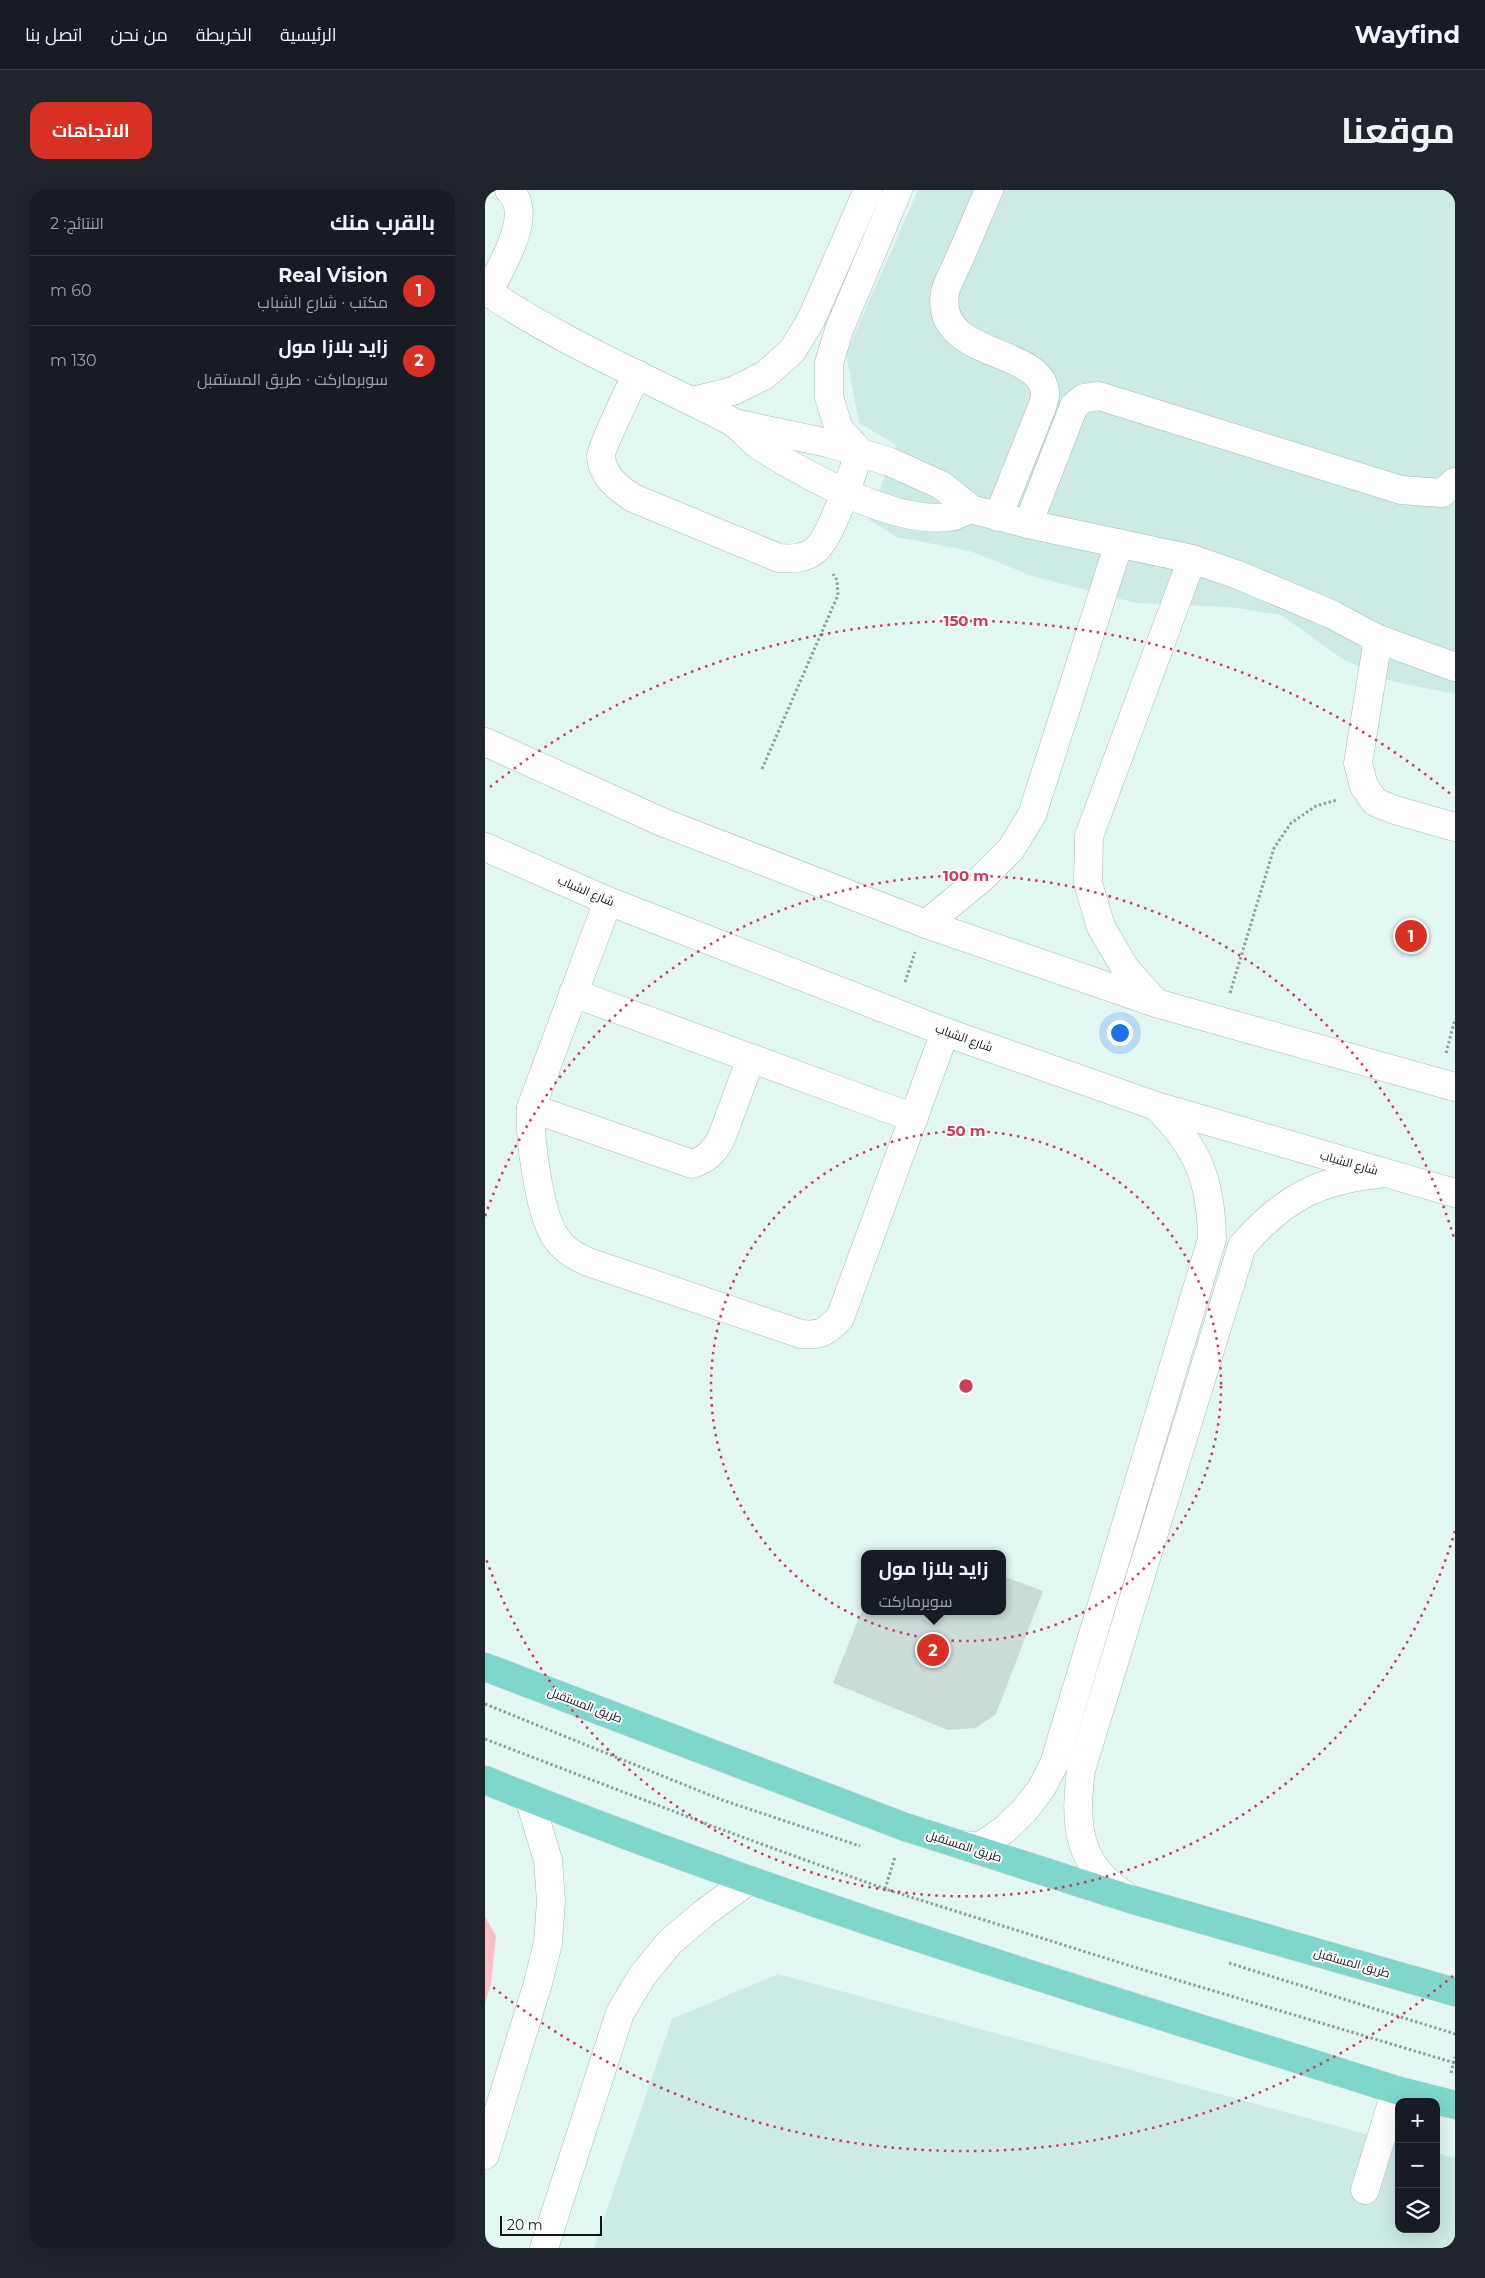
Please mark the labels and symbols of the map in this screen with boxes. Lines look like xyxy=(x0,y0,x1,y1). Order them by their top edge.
text: 150 m xyxy=(944,611,988,630)
text: 100 m xyxy=(943,866,989,885)
street label: شارع الشباب xyxy=(555,872,617,910)
pin: 1 xyxy=(1395,917,1427,955)
street label: شارع الشباب xyxy=(933,1020,995,1056)
your location xyxy=(1107,1020,1133,1046)
text: 50 m xyxy=(946,1121,986,1140)
street label: شارع الشباب xyxy=(1318,1147,1380,1179)
centre of rings xyxy=(957,1377,975,1395)
pin: 2 xyxy=(917,1631,949,1669)
street label: طريق المستقبل xyxy=(546,1683,625,1726)
street label: طريق المستقبل xyxy=(924,1826,1004,1865)
street label: طريق المستقبل xyxy=(1312,1944,1392,1981)
scale bar xyxy=(500,2213,603,2236)

